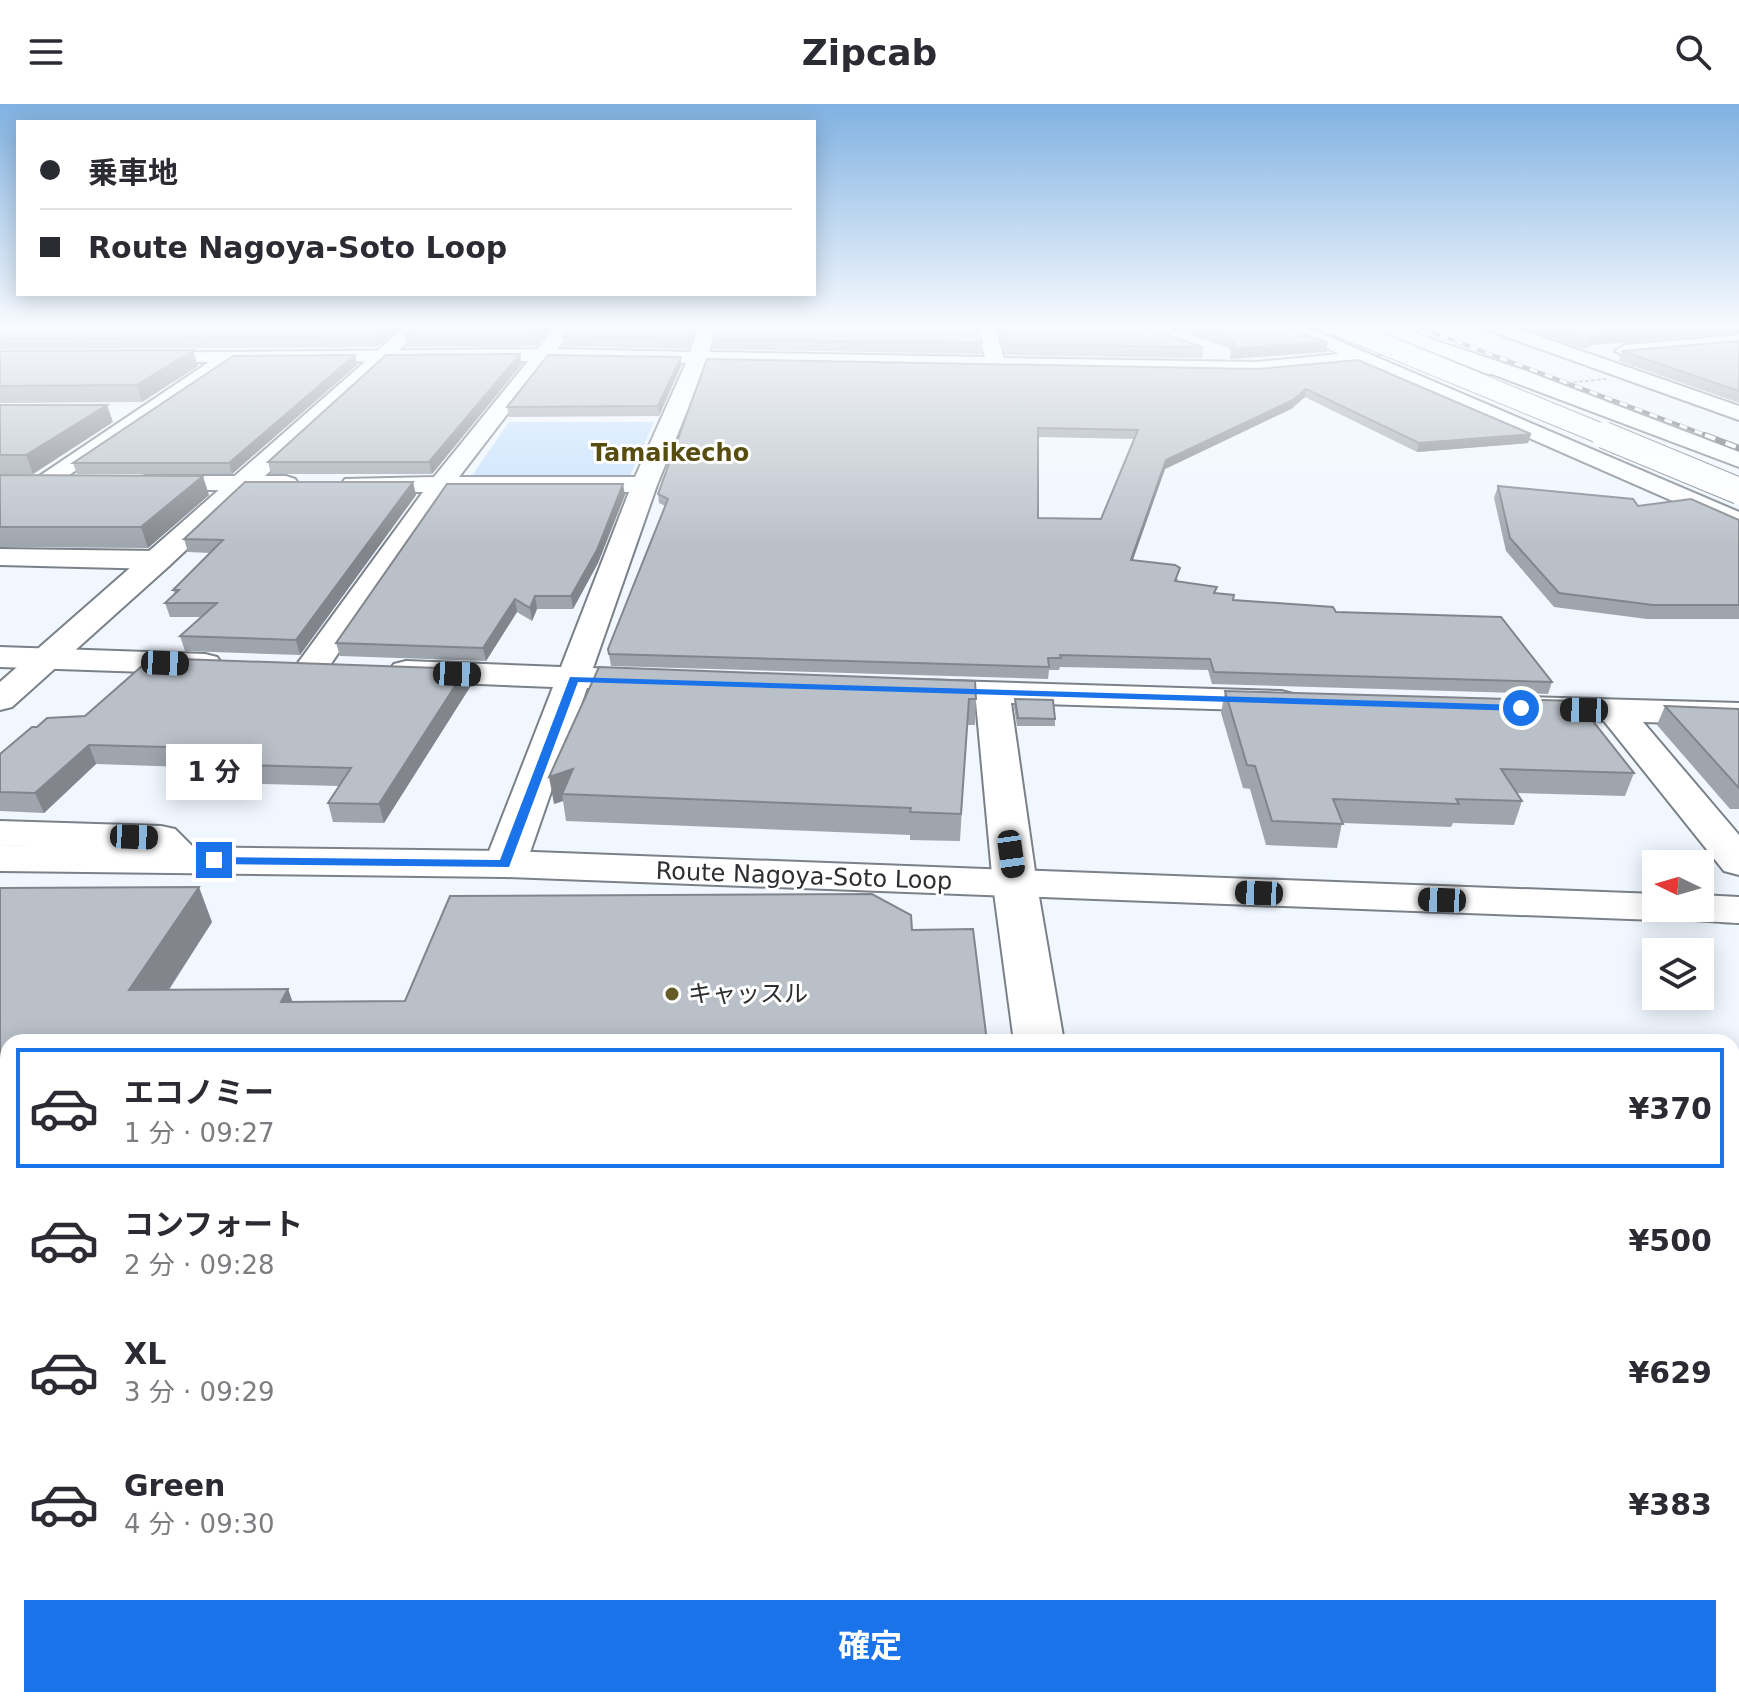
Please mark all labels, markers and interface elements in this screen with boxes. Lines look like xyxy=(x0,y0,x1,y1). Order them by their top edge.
icon: menu xyxy=(24,30,68,74)
icon: search xyxy=(1671,30,1715,74)
text: Zipcab xyxy=(802,32,937,73)
text: 乗車地 xyxy=(88,155,178,190)
text: Route Nagoya-Soto Loop xyxy=(88,230,507,265)
district label: Tamaikecho xyxy=(591,439,749,467)
car xyxy=(141,650,189,676)
car xyxy=(433,661,481,687)
route start xyxy=(1503,690,1539,726)
car xyxy=(1560,698,1608,722)
callout: 1 分 xyxy=(166,744,262,800)
text: 1 分 xyxy=(187,757,241,787)
car xyxy=(110,824,158,850)
car xyxy=(996,829,1026,879)
route end xyxy=(196,842,232,878)
north arrow xyxy=(1642,850,1714,922)
map controls xyxy=(1642,850,1714,1010)
street label: Route Nagoya-Soto Loop xyxy=(655,857,953,895)
car xyxy=(1235,880,1283,906)
car xyxy=(1418,887,1466,913)
button: layers xyxy=(1642,938,1714,1010)
place label: キャッスル xyxy=(688,980,808,1008)
marker: キャッスル xyxy=(663,985,681,1003)
icon: car xyxy=(28,1072,100,1144)
text: エコノミー xyxy=(124,1075,274,1110)
text: ¥370 xyxy=(1629,1091,1712,1126)
text: 1 分 · 09:27 xyxy=(124,1118,275,1148)
icon: car xyxy=(28,1204,100,1276)
text: コンフォート xyxy=(124,1207,303,1242)
text: ¥500 xyxy=(1629,1223,1712,1258)
text: 2 分 · 09:28 xyxy=(124,1250,275,1280)
icon: car xyxy=(28,1336,100,1408)
text: XL xyxy=(124,1336,166,1371)
text: ¥629 xyxy=(1629,1355,1712,1390)
text: 3 分 · 09:29 xyxy=(124,1377,275,1407)
icon: car xyxy=(28,1468,100,1540)
text: Green xyxy=(124,1468,225,1503)
text: ¥383 xyxy=(1629,1487,1712,1522)
text: 4 分 · 09:30 xyxy=(124,1509,275,1539)
button: 確定 xyxy=(24,1600,1716,1692)

